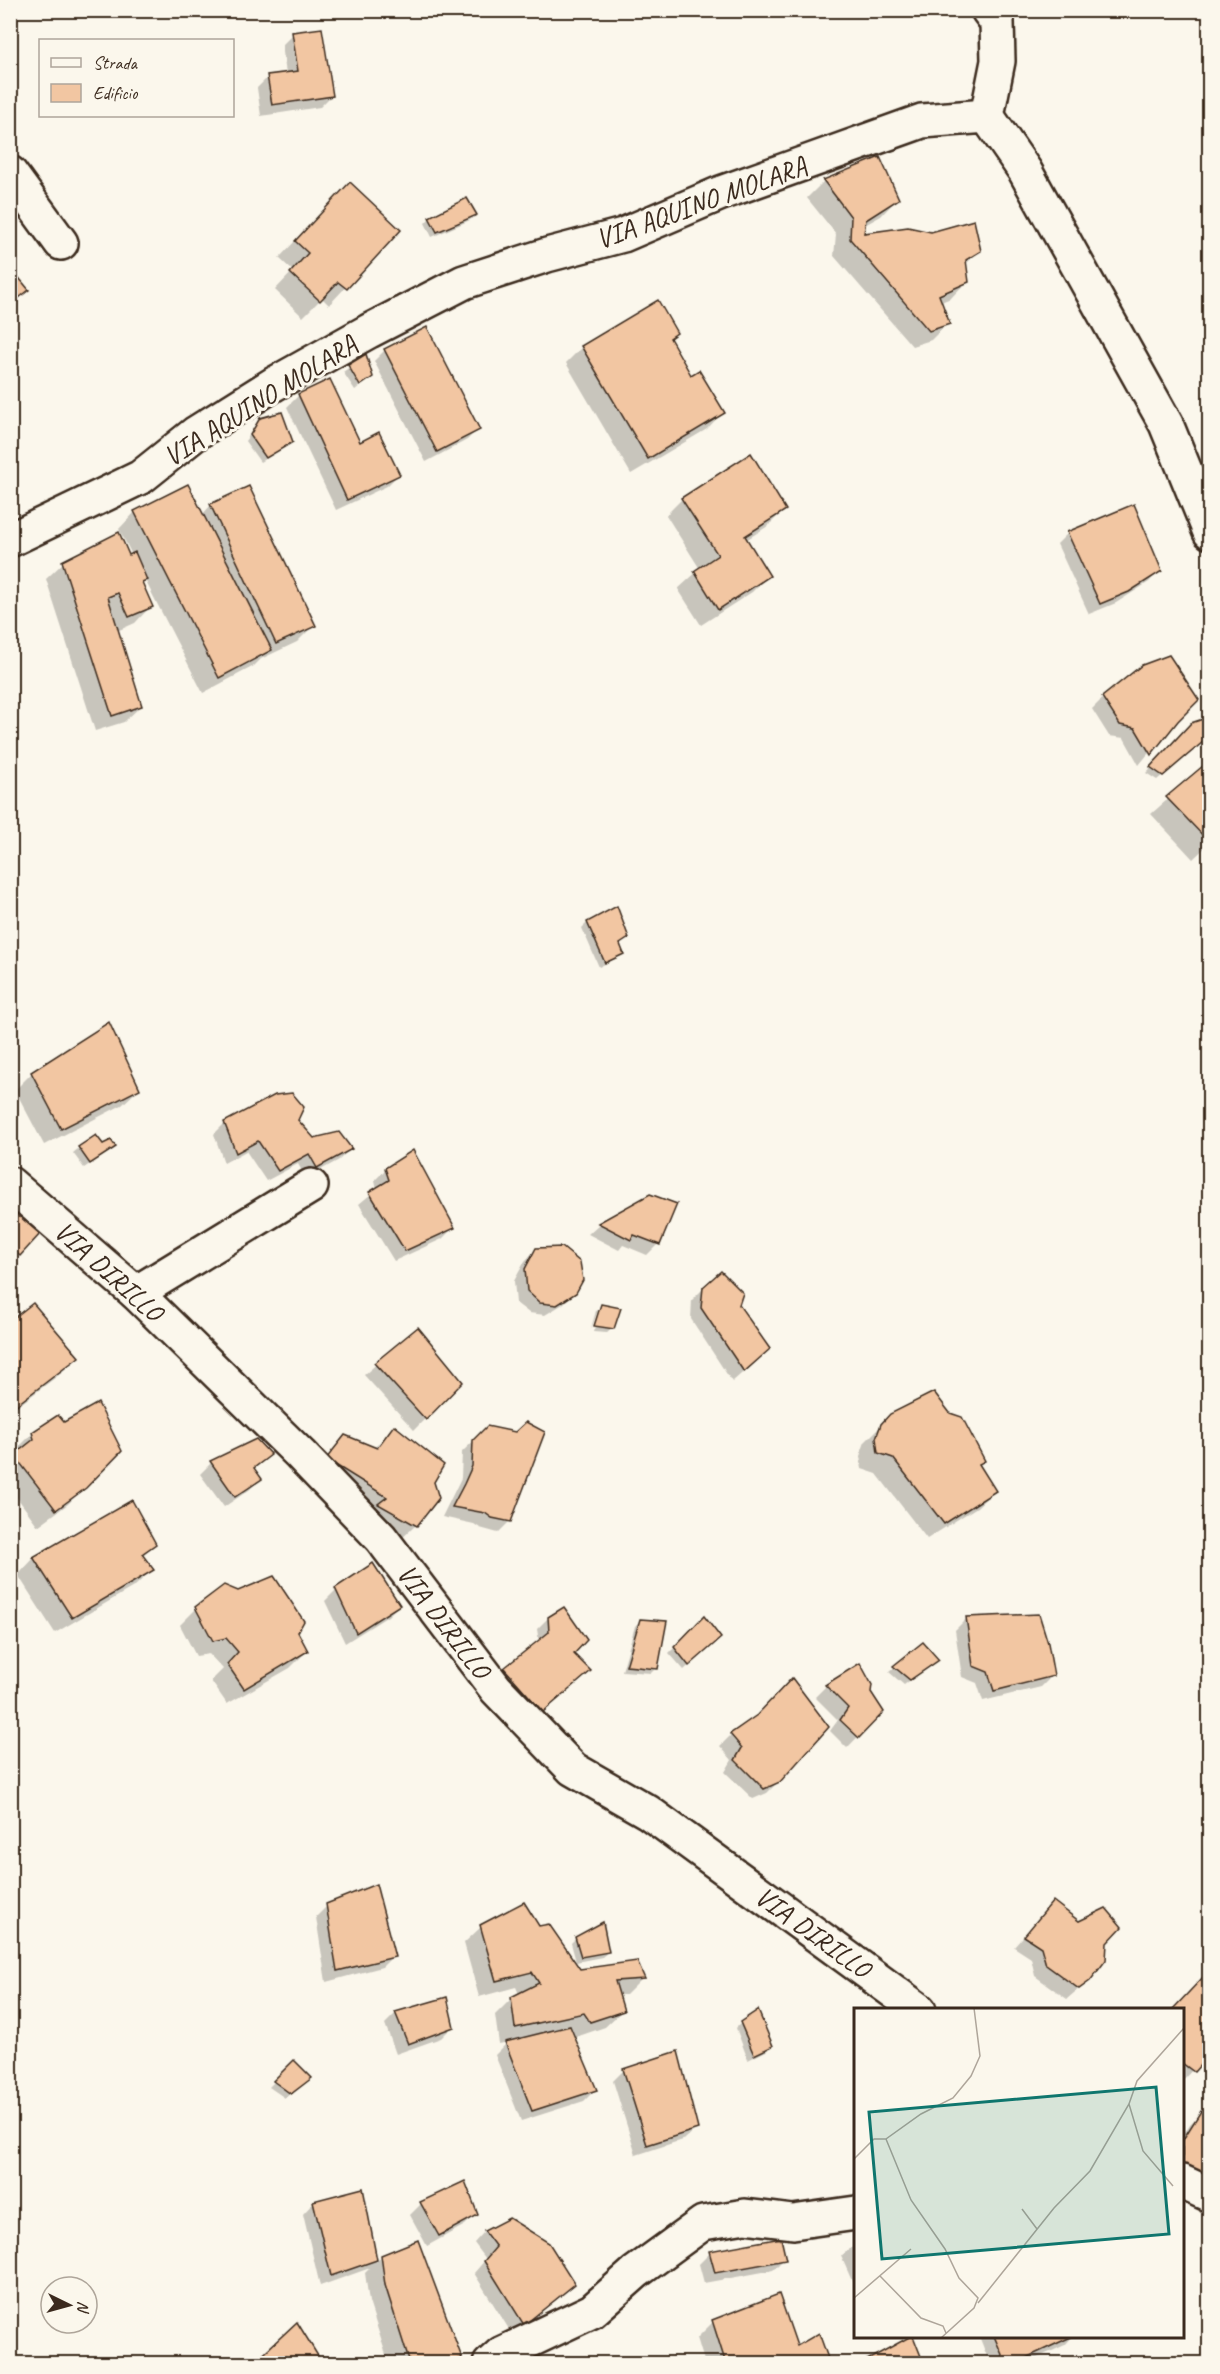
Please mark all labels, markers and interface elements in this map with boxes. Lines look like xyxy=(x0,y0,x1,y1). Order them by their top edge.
legend xyxy=(39,39,234,117)
text: Strada xyxy=(93,52,138,74)
text: Edificio xyxy=(93,82,139,104)
street label: VIA AQUINO MOLARA xyxy=(591,147,812,256)
street label: VIA AQUINO MOLARA xyxy=(157,326,364,474)
street label: VIA DIRILLO xyxy=(47,1213,173,1331)
street label: VIA DIRILLO xyxy=(390,1557,500,1688)
street label: VIA DIRILLO xyxy=(748,1878,880,1987)
inset map xyxy=(854,2008,1184,2338)
north arrow xyxy=(39,2275,99,2335)
text: N xyxy=(72,2300,93,2315)

